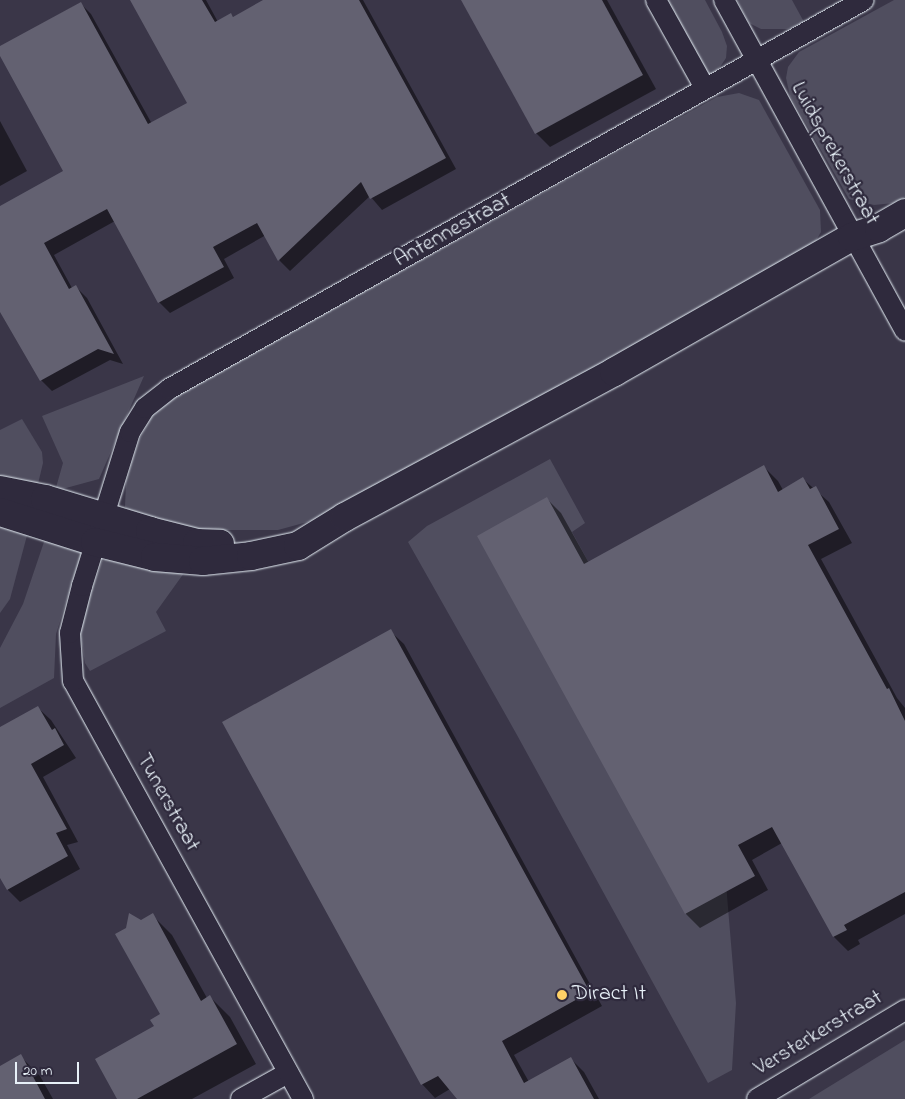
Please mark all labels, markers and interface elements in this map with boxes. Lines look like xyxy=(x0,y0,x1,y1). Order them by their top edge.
street label: Luidsprekerstraat xyxy=(784,78,884,230)
street label: Antennestraat xyxy=(390,188,516,274)
street label: Tunerstraat xyxy=(129,749,205,857)
place label: Diract It xyxy=(572,982,646,1008)
street label: Versterkerstraat xyxy=(750,985,888,1083)
marker: Diract It xyxy=(556,989,568,1001)
scale bar xyxy=(18,1052,81,1084)
text: 20 m xyxy=(23,1060,52,1082)

